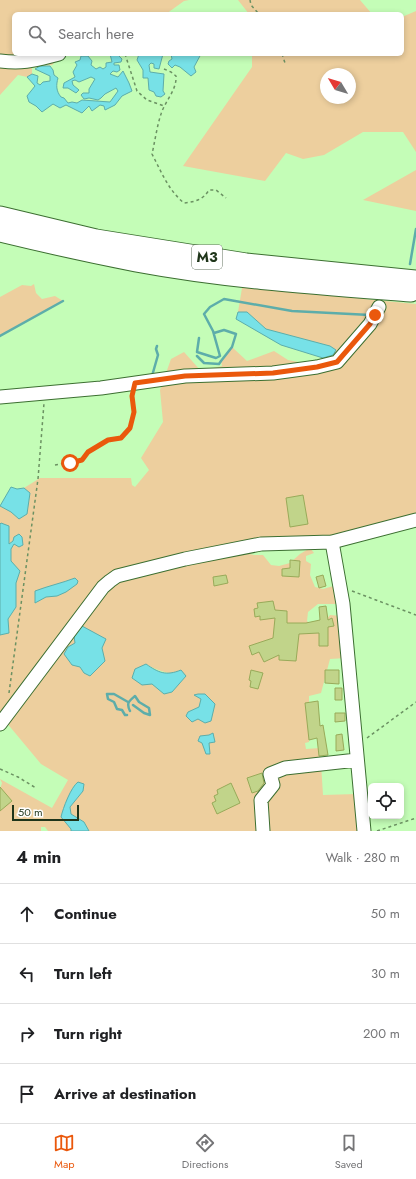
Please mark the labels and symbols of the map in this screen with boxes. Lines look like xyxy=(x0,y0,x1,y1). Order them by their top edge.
north arrow xyxy=(320,68,356,104)
road number: M3 xyxy=(192,245,222,269)
route end xyxy=(366,306,384,324)
route start xyxy=(61,454,79,472)
scale bar xyxy=(12,803,79,822)

